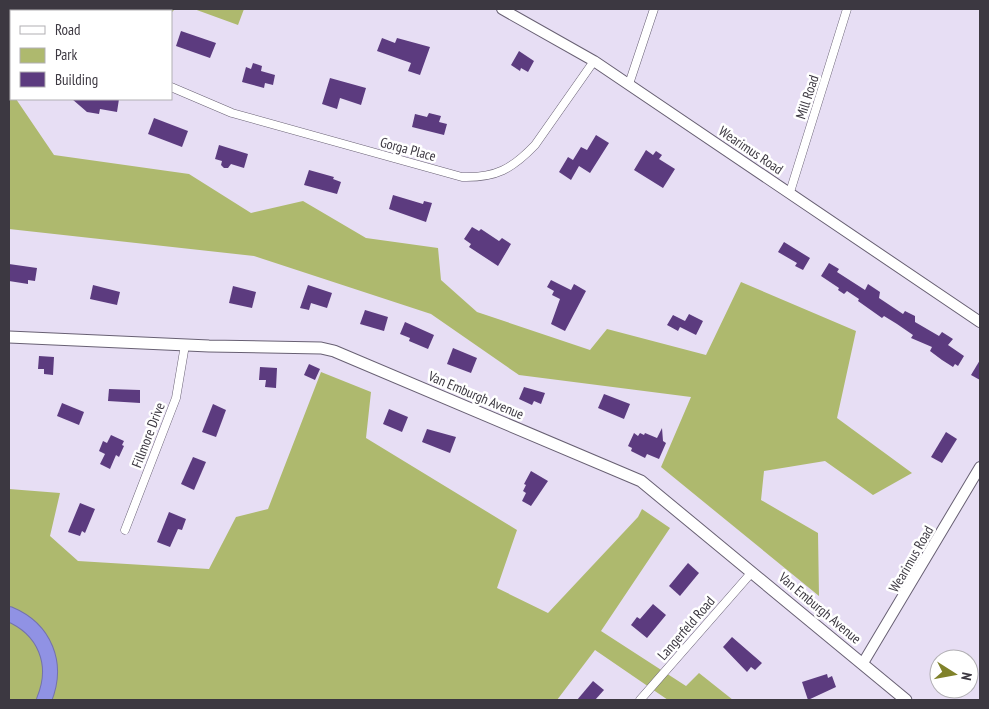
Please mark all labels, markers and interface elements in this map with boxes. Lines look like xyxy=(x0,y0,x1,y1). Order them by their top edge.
legend xyxy=(10,10,172,100)
text: Road xyxy=(55,20,81,39)
text: Park xyxy=(55,45,77,64)
text: Building xyxy=(55,70,98,89)
street label: Mill Road xyxy=(791,73,823,121)
street label: Wearimus Road xyxy=(715,122,787,178)
street label: Gorga Place xyxy=(378,133,438,165)
street label: Van Emburgh Avenue xyxy=(425,366,527,423)
street label: Fillmore Drive xyxy=(127,400,169,470)
street label: Wearimus Road xyxy=(885,522,937,596)
street label: Van Emburgh Avenue xyxy=(774,568,865,648)
street label: Langerfeld Road xyxy=(653,592,719,664)
north arrow xyxy=(929,649,979,699)
text: N xyxy=(957,671,976,682)

